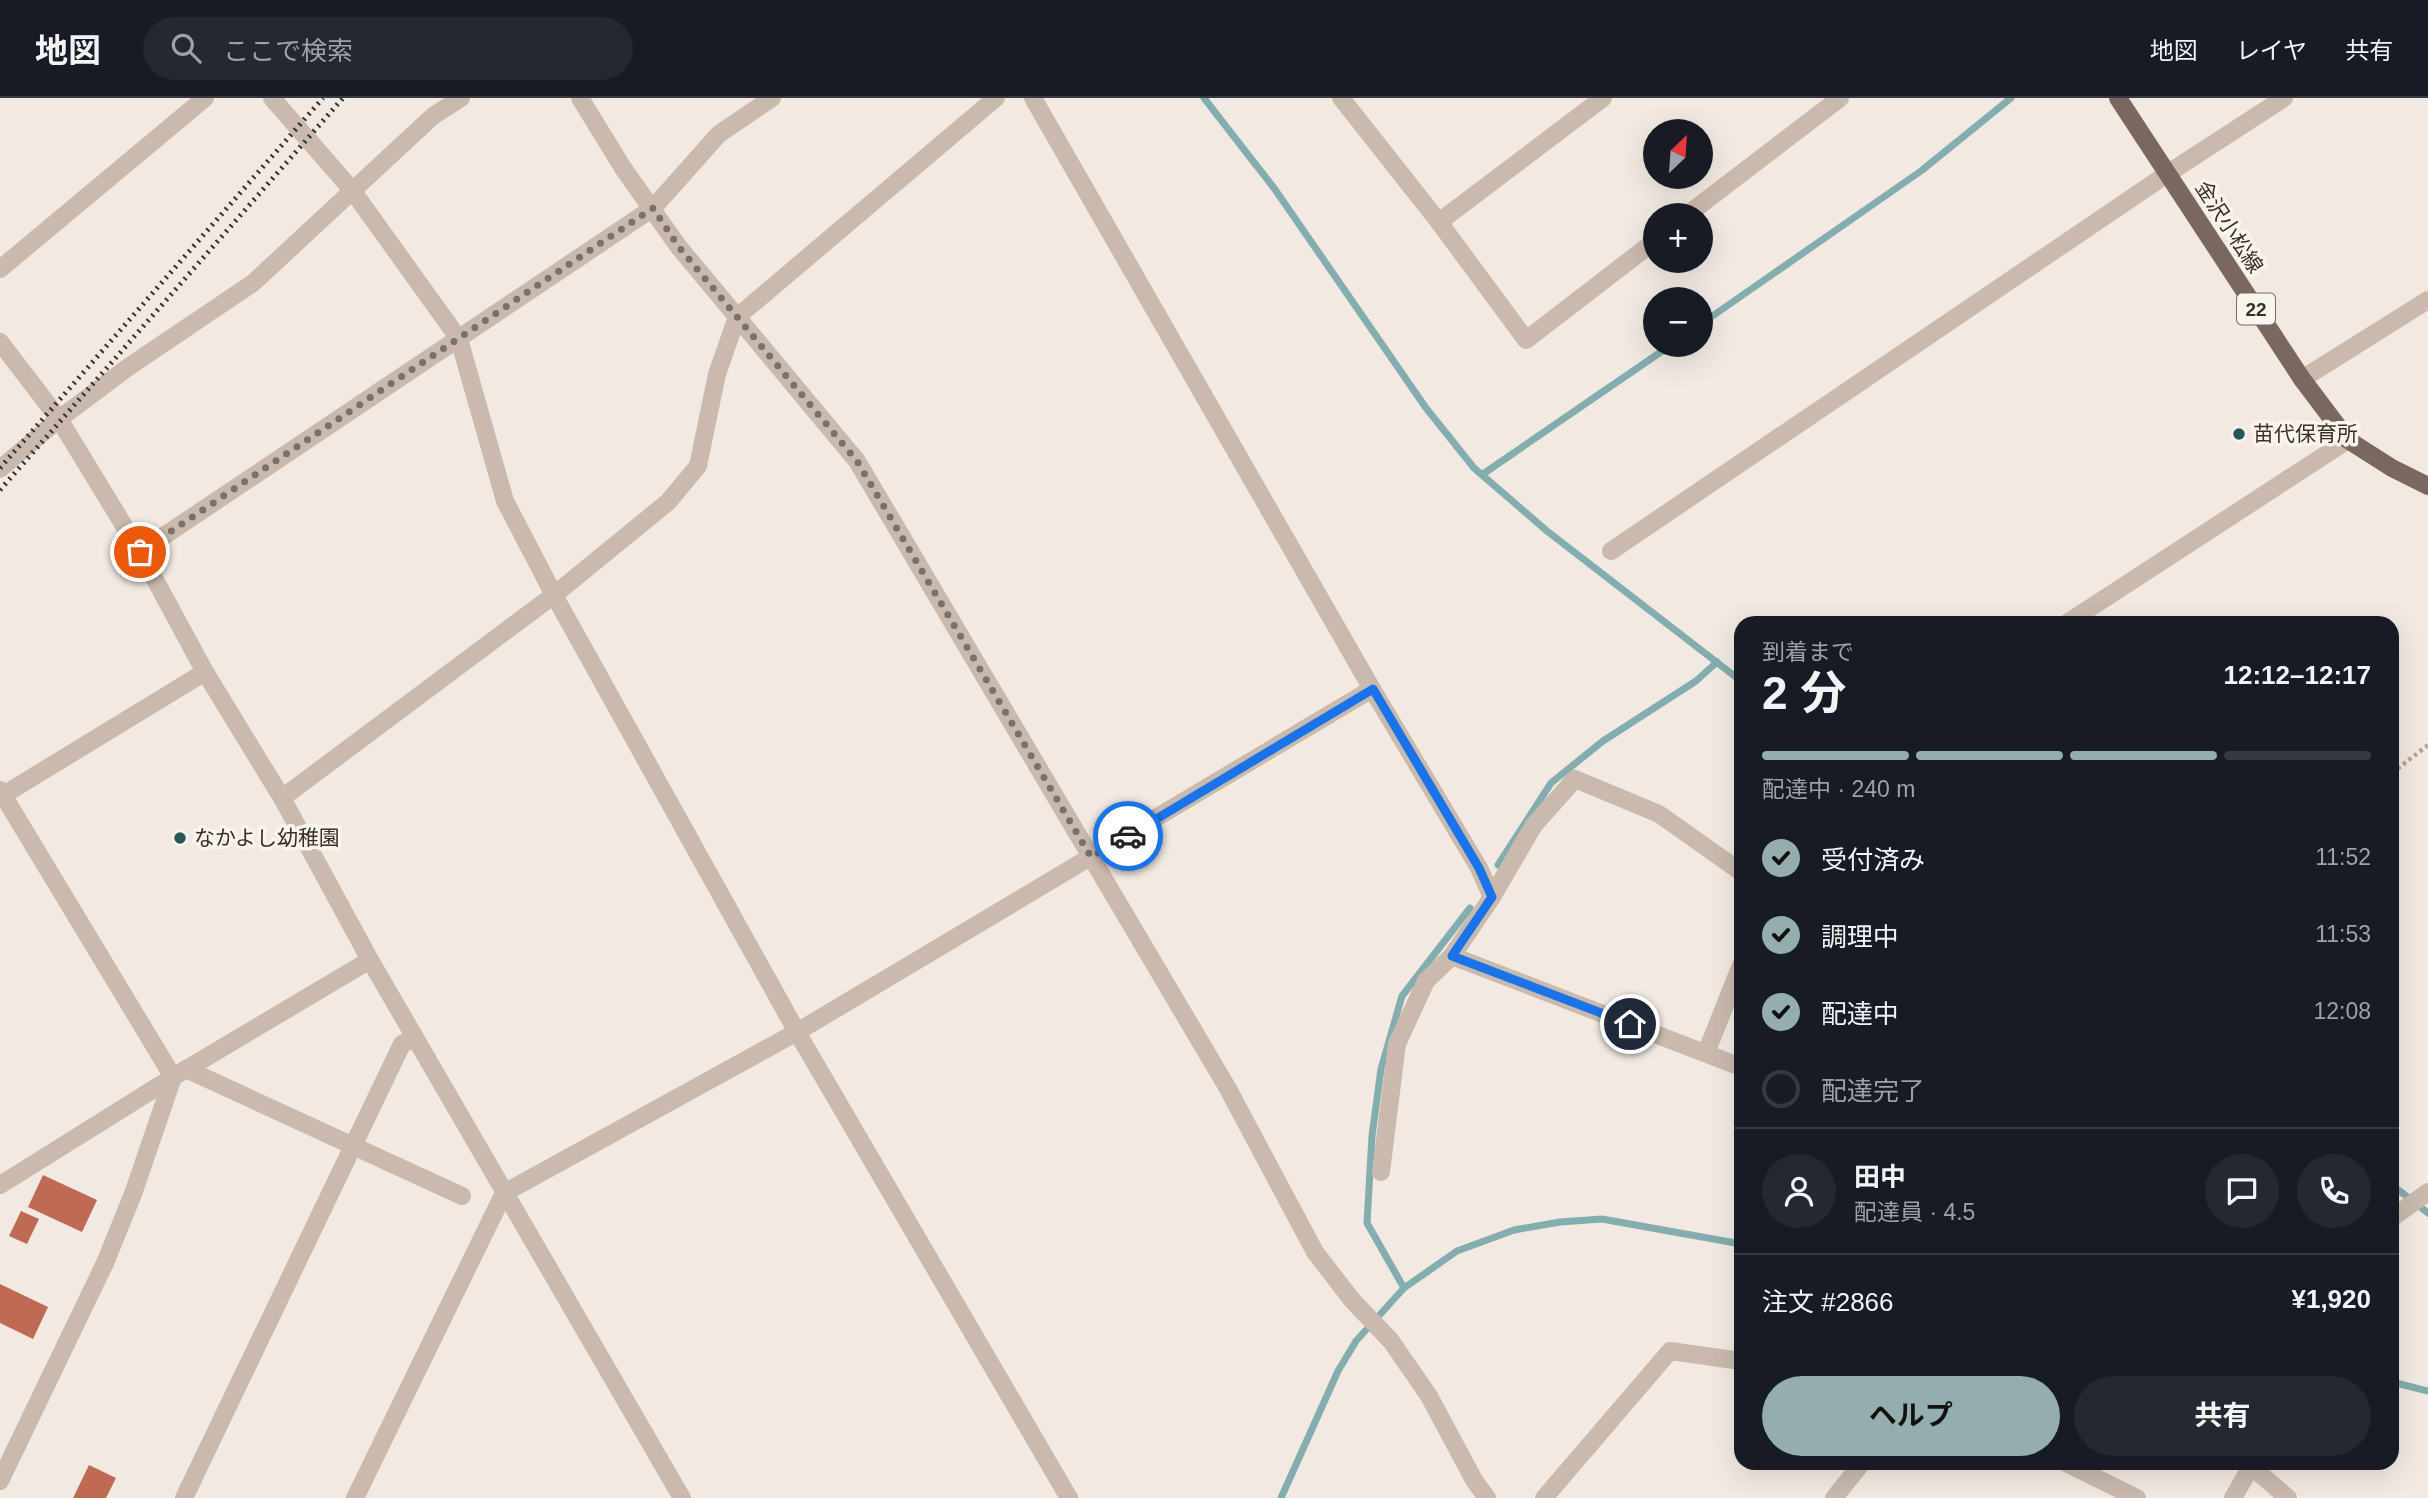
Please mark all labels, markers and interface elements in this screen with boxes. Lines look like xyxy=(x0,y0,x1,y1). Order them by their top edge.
search box xyxy=(143,17,633,80)
icon: search xyxy=(167,29,205,67)
text: 地図 xyxy=(35,32,101,69)
text: ここで検索 xyxy=(223,36,353,66)
text: 地図 xyxy=(2150,37,2198,64)
text: レイヤ xyxy=(2236,37,2307,64)
text: 共有 xyxy=(2345,37,2393,64)
north arrow xyxy=(1643,119,1713,189)
map controls xyxy=(1643,119,1713,357)
street label: 金沢小松線 xyxy=(2191,176,2268,277)
button: + xyxy=(1643,203,1713,273)
button: − xyxy=(1643,287,1713,357)
road number: 22 xyxy=(2237,294,2275,324)
place label: 苗代保育所 xyxy=(2253,422,2358,445)
marker: 苗代保育所 xyxy=(2231,426,2247,442)
pin xyxy=(110,522,170,582)
icon: bag xyxy=(121,533,159,571)
text: 到着まで xyxy=(1762,639,1854,665)
text: 12:12–12:17 xyxy=(2224,660,2371,690)
text: 2 分 xyxy=(1762,667,1846,719)
text: 配達中 · 240 m xyxy=(1762,776,1915,802)
courier xyxy=(1093,801,1163,871)
icon: car xyxy=(1109,817,1147,855)
place label: なかよし幼稚園 xyxy=(194,826,340,849)
marker: なかよし幼稚園 xyxy=(172,830,188,846)
icon: check xyxy=(1762,839,1800,877)
text: 11:52 xyxy=(2315,844,2371,870)
text: 受付済み xyxy=(1821,845,1925,875)
icon: check xyxy=(1762,916,1800,954)
text: 11:53 xyxy=(2315,921,2371,947)
text: 調理中 xyxy=(1821,922,1899,952)
icon: check xyxy=(1762,993,1800,1031)
pin xyxy=(1600,994,1660,1054)
text: 12:08 xyxy=(2313,998,2371,1024)
text: 配達中 xyxy=(1821,999,1899,1029)
icon: home xyxy=(1611,1005,1649,1043)
text: 配達完了 xyxy=(1821,1076,1925,1106)
button: person xyxy=(1762,1154,1836,1228)
button: chat xyxy=(2205,1154,2279,1228)
button: phone xyxy=(2297,1154,2371,1228)
text: 田中 xyxy=(1854,1162,1906,1192)
text: 配達員 · 4.5 xyxy=(1854,1199,1975,1225)
text: ¥1,920 xyxy=(2291,1284,2371,1314)
text: 注文 #2866 xyxy=(1762,1287,1894,1317)
button: ヘルプ xyxy=(1762,1376,2060,1456)
button: 共有 xyxy=(2074,1376,2371,1456)

